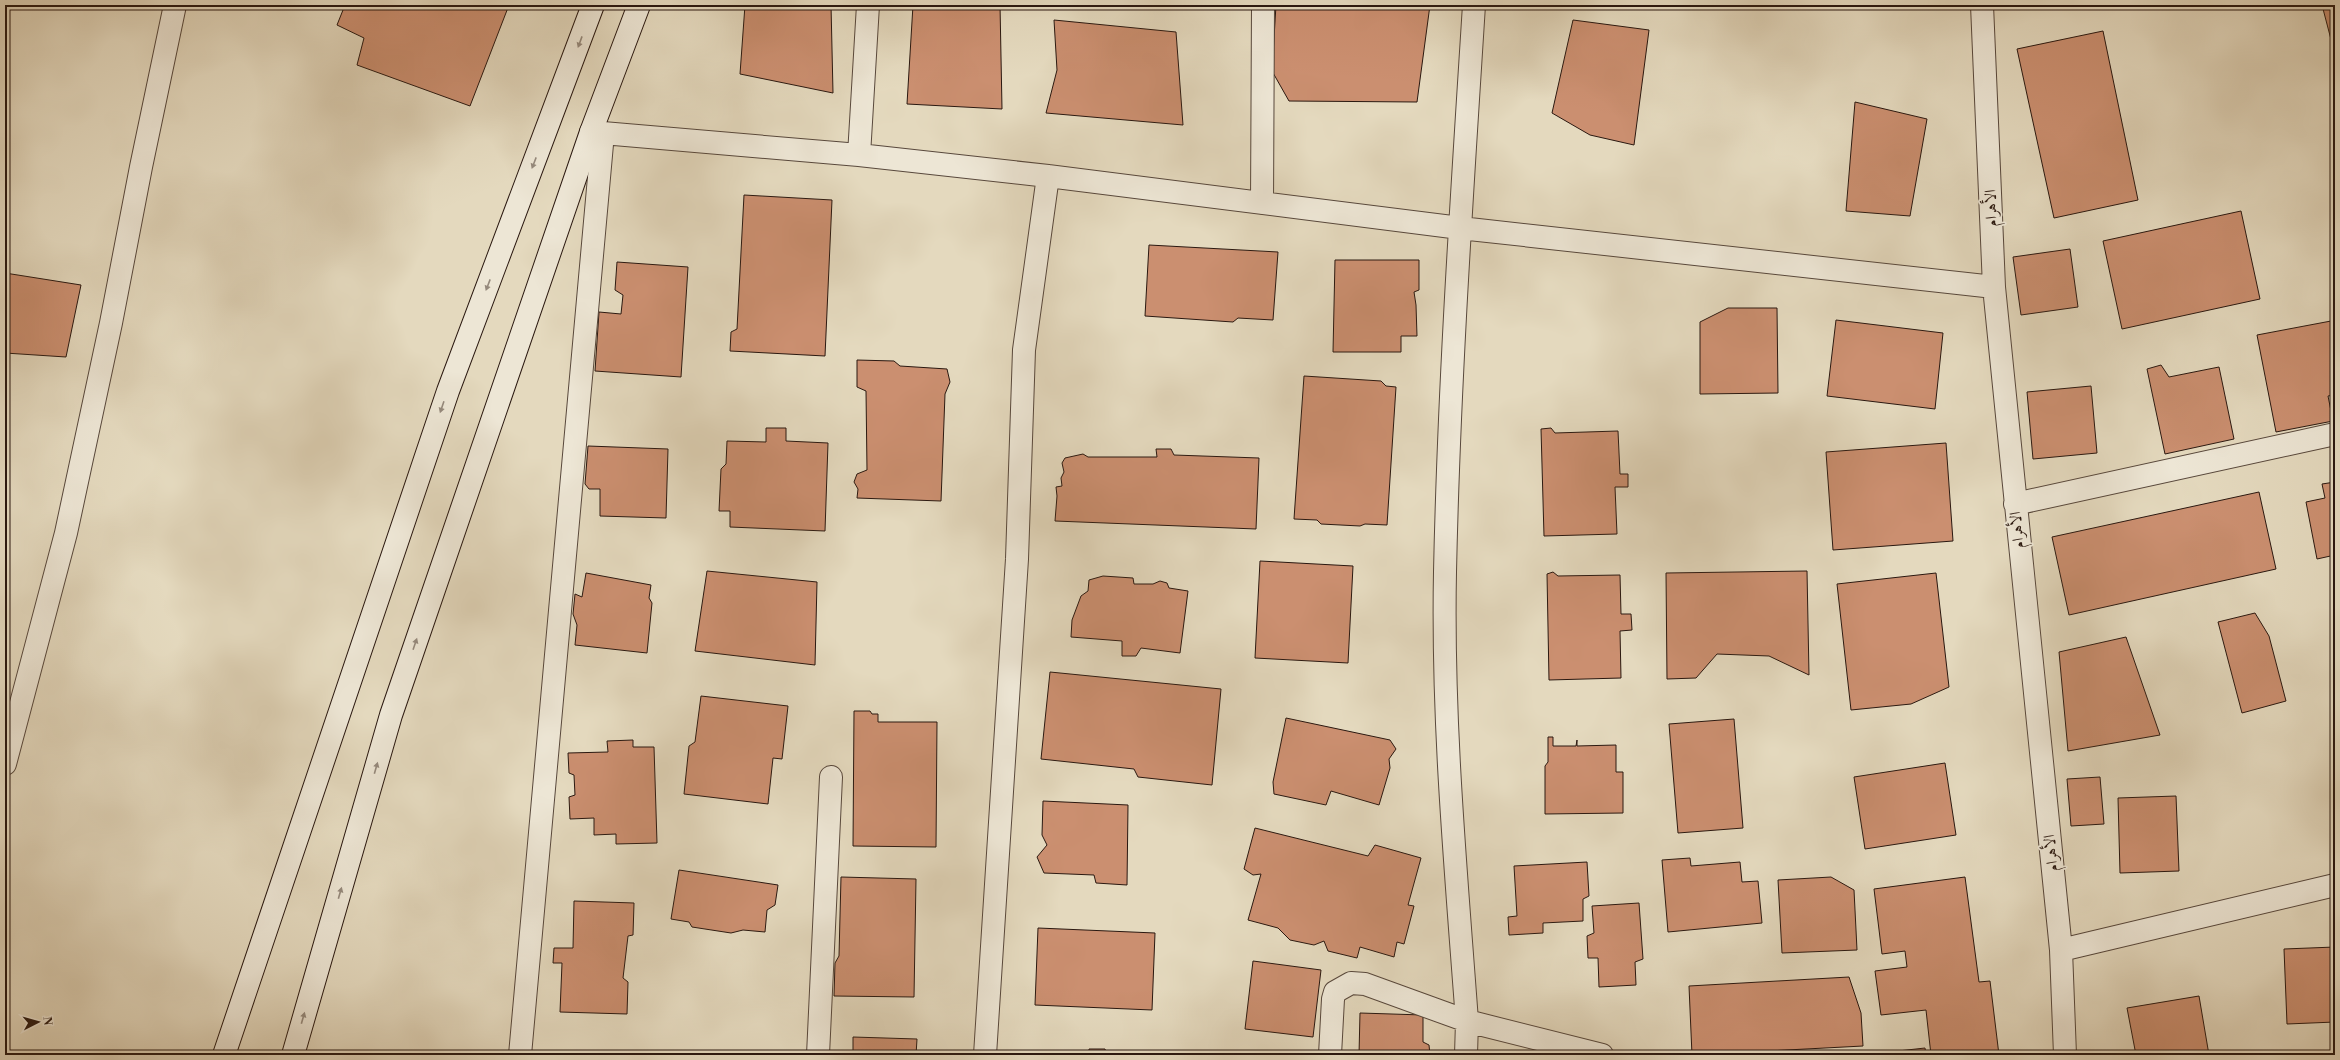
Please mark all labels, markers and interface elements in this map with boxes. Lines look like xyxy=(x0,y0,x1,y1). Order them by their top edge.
one-way arrow xyxy=(576,36,582,48)
one-way arrow xyxy=(531,158,537,170)
street label: الأهرام xyxy=(1978,189,2006,227)
one-way arrow xyxy=(485,279,491,291)
one-way arrow xyxy=(439,401,445,413)
street label: الأهرام xyxy=(2003,510,2033,550)
one-way arrow xyxy=(412,638,418,650)
one-way arrow xyxy=(373,762,379,774)
street label: الأهرام xyxy=(2037,833,2067,873)
one-way arrow xyxy=(337,886,343,898)
north arrow xyxy=(18,1002,58,1042)
one-way arrow xyxy=(300,1011,306,1023)
text: N xyxy=(40,1016,54,1026)

